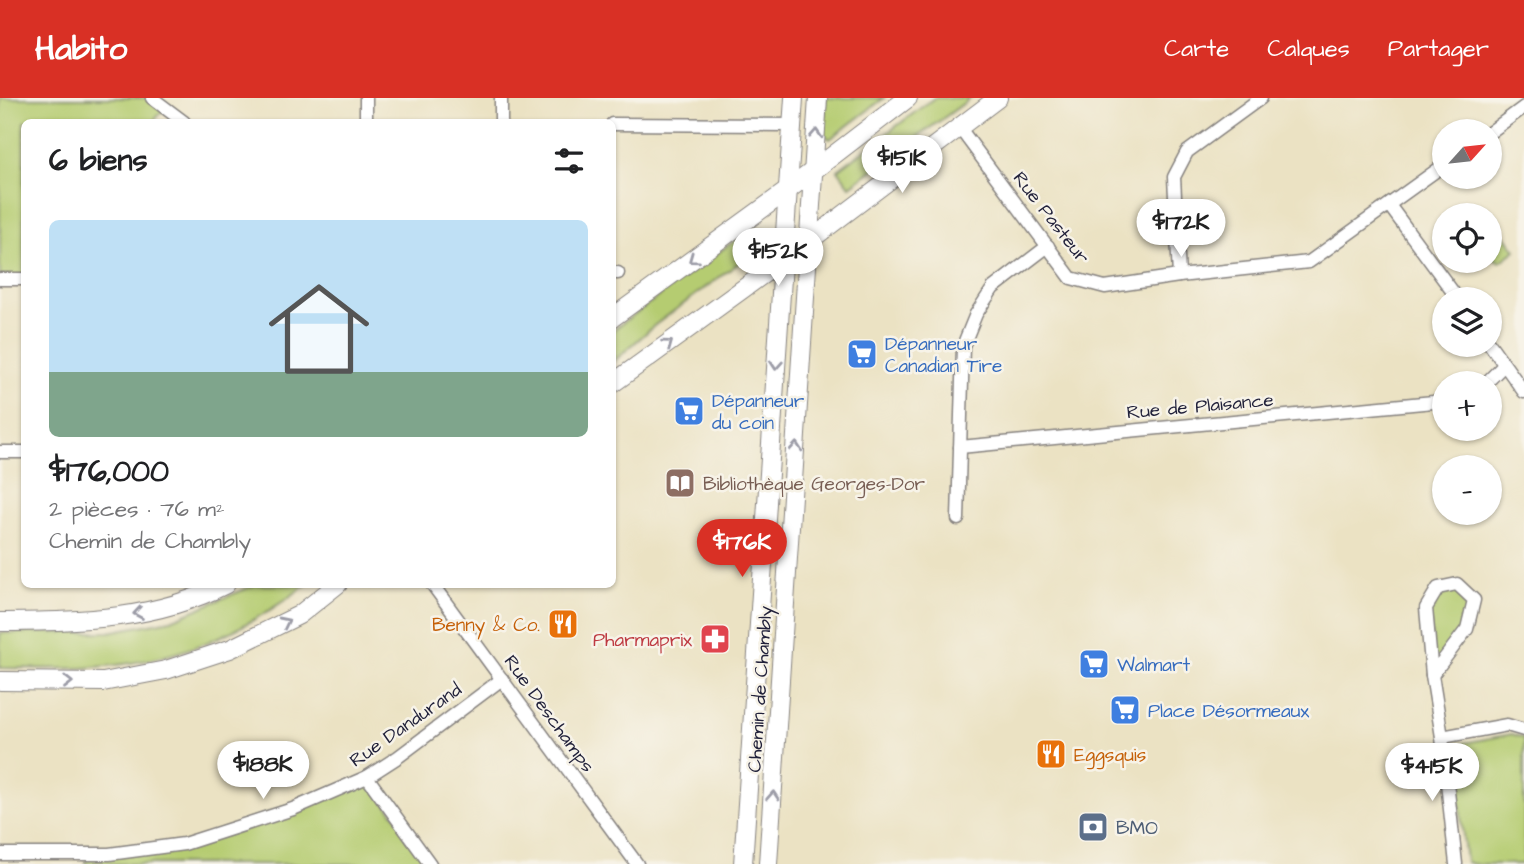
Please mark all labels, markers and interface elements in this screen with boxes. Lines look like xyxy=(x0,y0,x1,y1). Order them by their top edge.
text: Habito xyxy=(35,26,127,72)
text: Carte xyxy=(1164,32,1229,66)
text: Calques xyxy=(1267,32,1350,66)
text: Partager xyxy=(1388,32,1489,66)
north arrow xyxy=(1432,119,1502,189)
map controls xyxy=(1432,119,1502,525)
one-way arrow xyxy=(809,128,824,139)
pin: $151K xyxy=(853,136,951,195)
text: 6 biens xyxy=(49,140,148,182)
icon: filters xyxy=(550,142,588,180)
text: $151K xyxy=(878,142,926,174)
street label: Rue Pasteur xyxy=(1006,166,1096,270)
pin: $172K xyxy=(1132,200,1230,259)
button: locate xyxy=(1432,203,1502,273)
text: $172K xyxy=(1153,206,1209,238)
pin: $152K xyxy=(729,228,827,288)
text: $152K xyxy=(748,235,808,267)
one-way arrow xyxy=(688,251,701,264)
icon: home xyxy=(256,266,382,392)
button: layers xyxy=(1432,287,1502,357)
place label: Dépanneur Canadian Tire xyxy=(885,331,1002,380)
supermarket icon: Dépanneur Canadian Tire xyxy=(845,337,879,371)
one-way arrow xyxy=(660,340,673,352)
one-way arrow xyxy=(769,360,784,371)
button: + xyxy=(1432,371,1502,441)
street label: Rue de Plaisance xyxy=(1126,387,1275,426)
place label: Dépanneur du coin xyxy=(712,388,805,437)
supermarket icon: Dépanneur du coin xyxy=(672,394,706,428)
one-way arrow xyxy=(789,441,804,452)
text: $176,000 xyxy=(49,451,169,493)
button: − xyxy=(1432,455,1502,525)
library icon: Bibliothèque Georges-Dor xyxy=(663,466,697,500)
place label: Bibliothèque Georges-Dor xyxy=(703,471,925,499)
text: 2 pièces · 76 m² xyxy=(49,493,225,525)
pin: $176K xyxy=(693,519,791,579)
text: Chemin de Chambly xyxy=(49,525,251,557)
text: $176K xyxy=(713,526,771,558)
street label: Chemin de Chambly xyxy=(741,604,781,773)
one-way arrow xyxy=(133,606,144,621)
restaurant icon: Benny & Co. xyxy=(546,607,580,641)
place label: Benny & Co. xyxy=(432,612,540,640)
one-way arrow xyxy=(278,616,290,630)
pharmacy icon: Pharmaprix xyxy=(698,622,732,656)
place label: Pharmaprix xyxy=(593,627,692,654)
supermarket icon: Walmart xyxy=(1077,647,1111,681)
street label: Rue Deschamps xyxy=(497,650,601,778)
place label: Walmart xyxy=(1117,652,1190,679)
one-way arrow xyxy=(63,674,74,690)
street label: Rue Dandurand xyxy=(344,676,468,774)
supermarket icon: Place Désormeaux xyxy=(1108,693,1142,727)
place label: Place Désormeaux xyxy=(1148,698,1309,725)
restaurant icon: Eggsquis xyxy=(1034,737,1068,771)
pin: $188K xyxy=(214,742,312,801)
place label: Eggsquis xyxy=(1074,742,1146,770)
pin: $415K xyxy=(1383,744,1481,803)
text: $188K xyxy=(233,748,293,780)
text: $415K xyxy=(1401,750,1463,782)
one-way arrow xyxy=(765,790,780,801)
bank icon: BMO xyxy=(1076,810,1110,844)
place label: BMO xyxy=(1116,815,1158,842)

